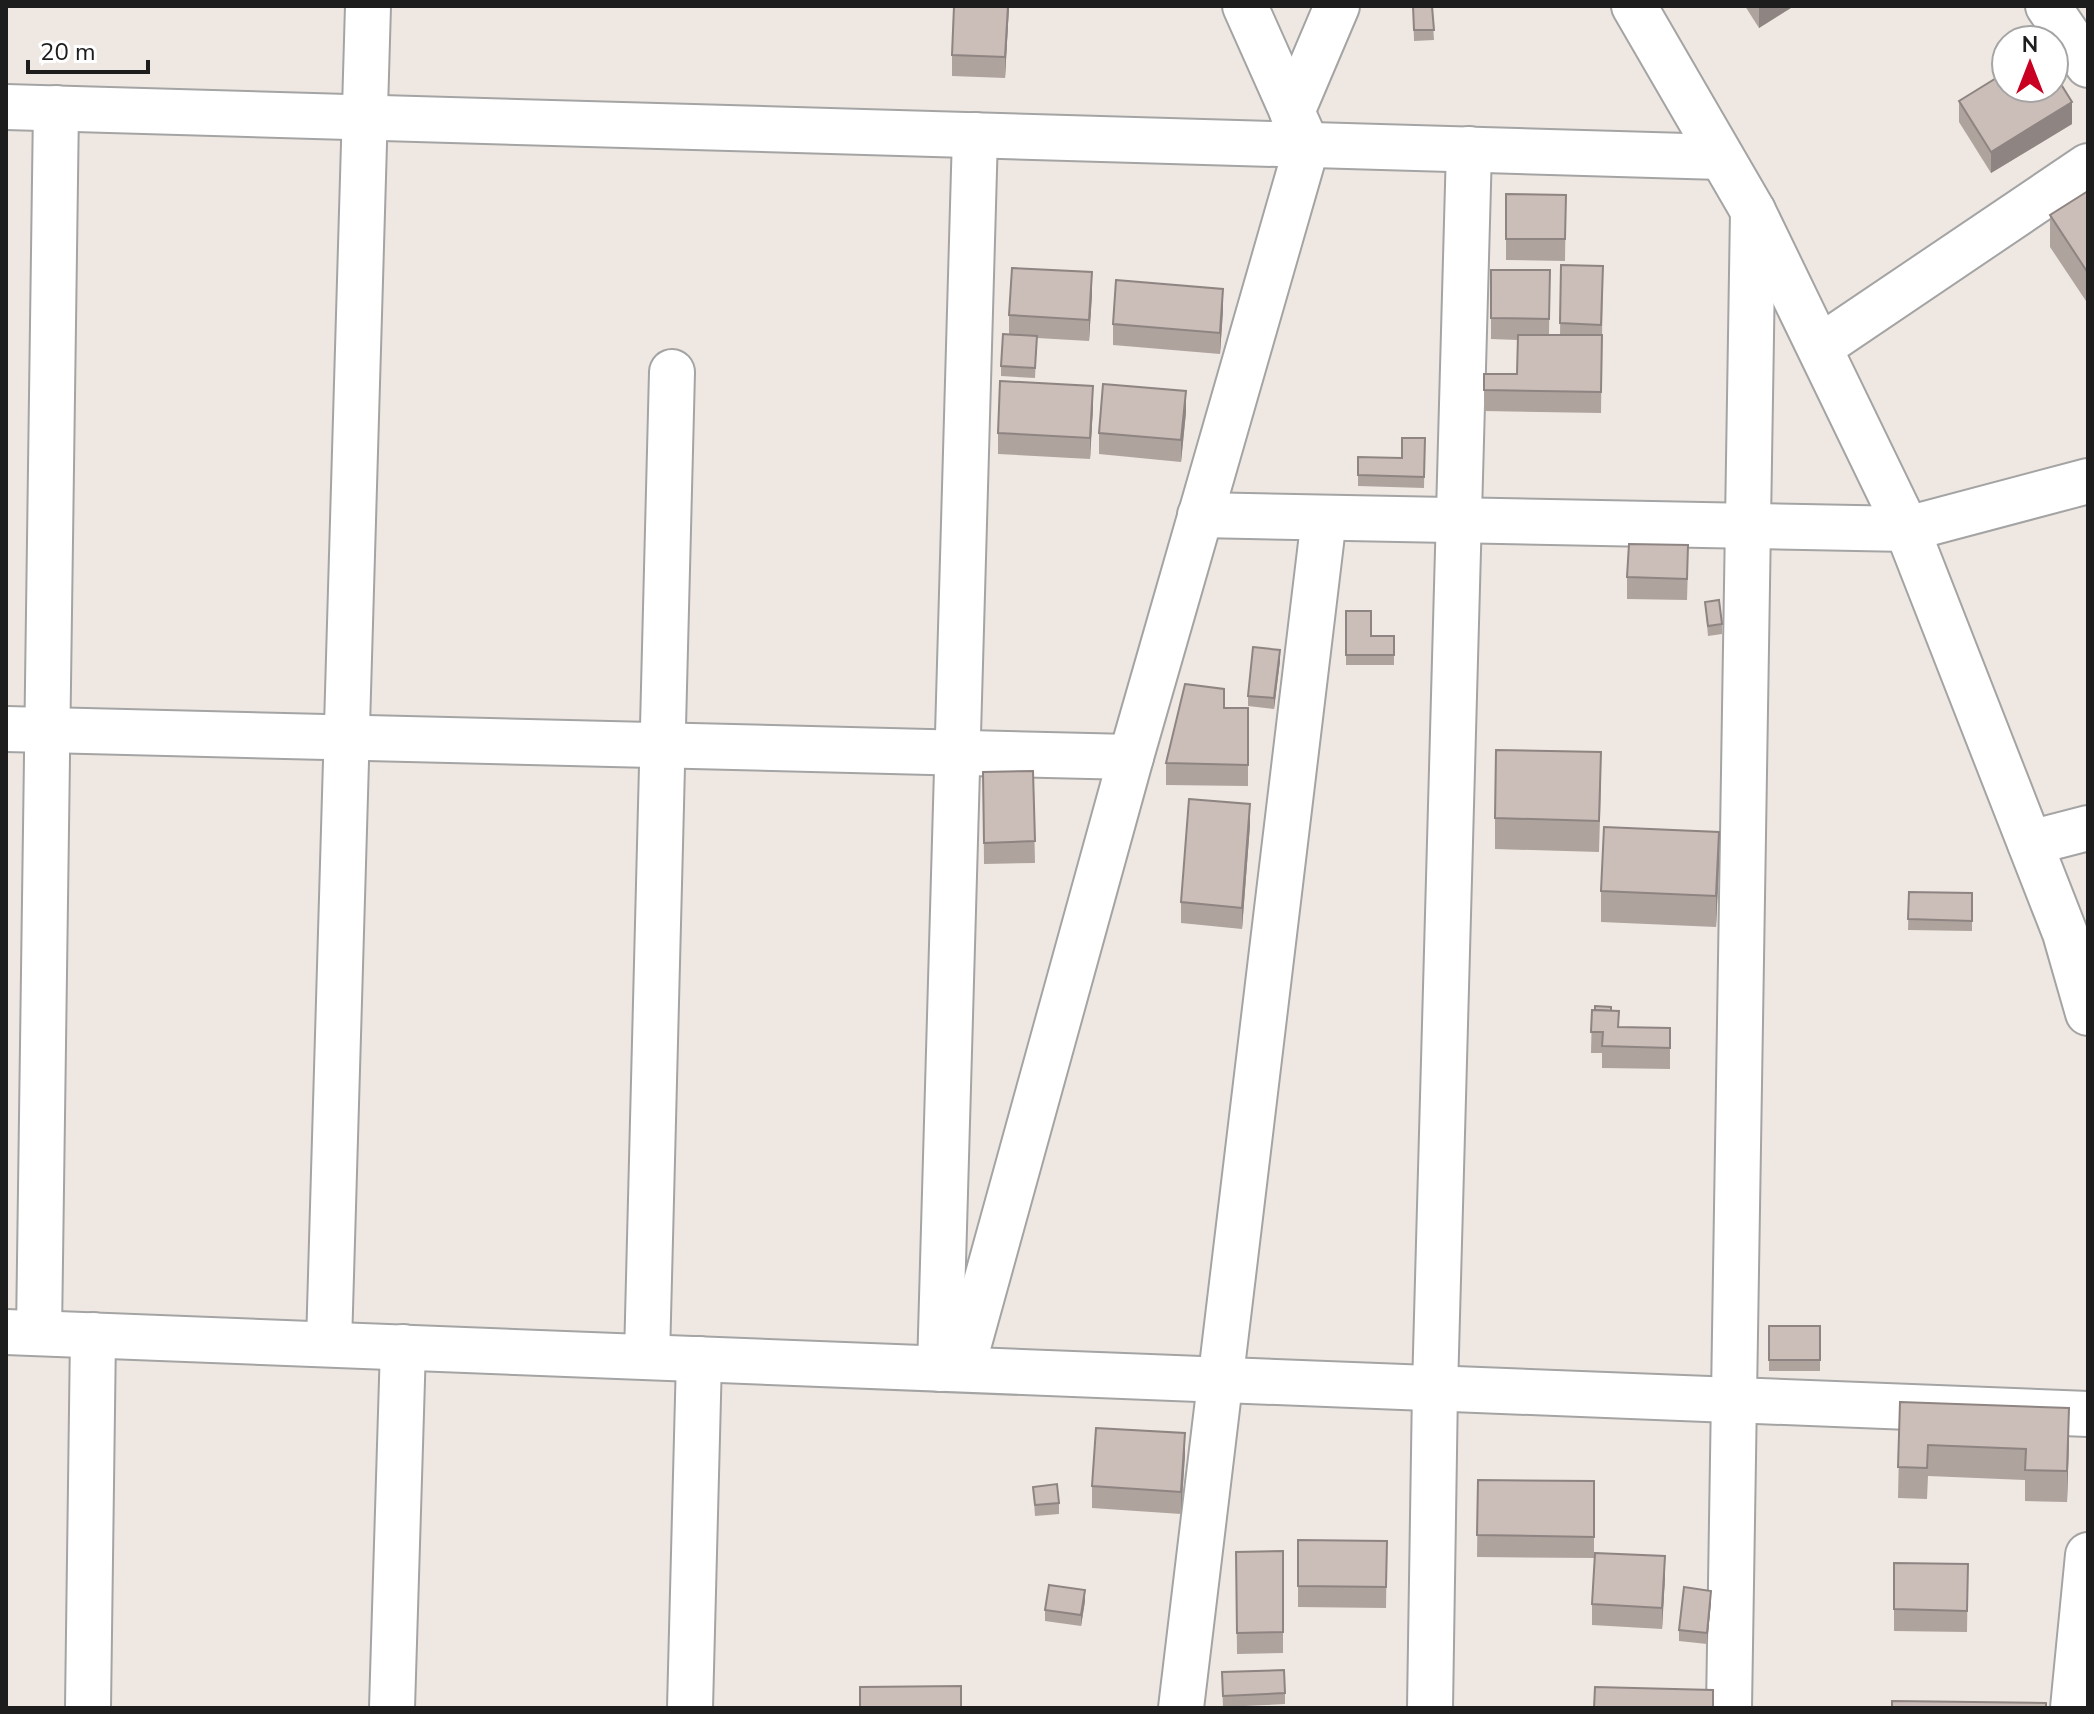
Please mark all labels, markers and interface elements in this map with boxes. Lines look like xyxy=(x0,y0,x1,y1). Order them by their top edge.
scale bar xyxy=(28,24,148,74)
north arrow xyxy=(1990,24,2070,104)
text: N xyxy=(2022,30,2038,60)
text: 20 m xyxy=(40,36,96,68)

